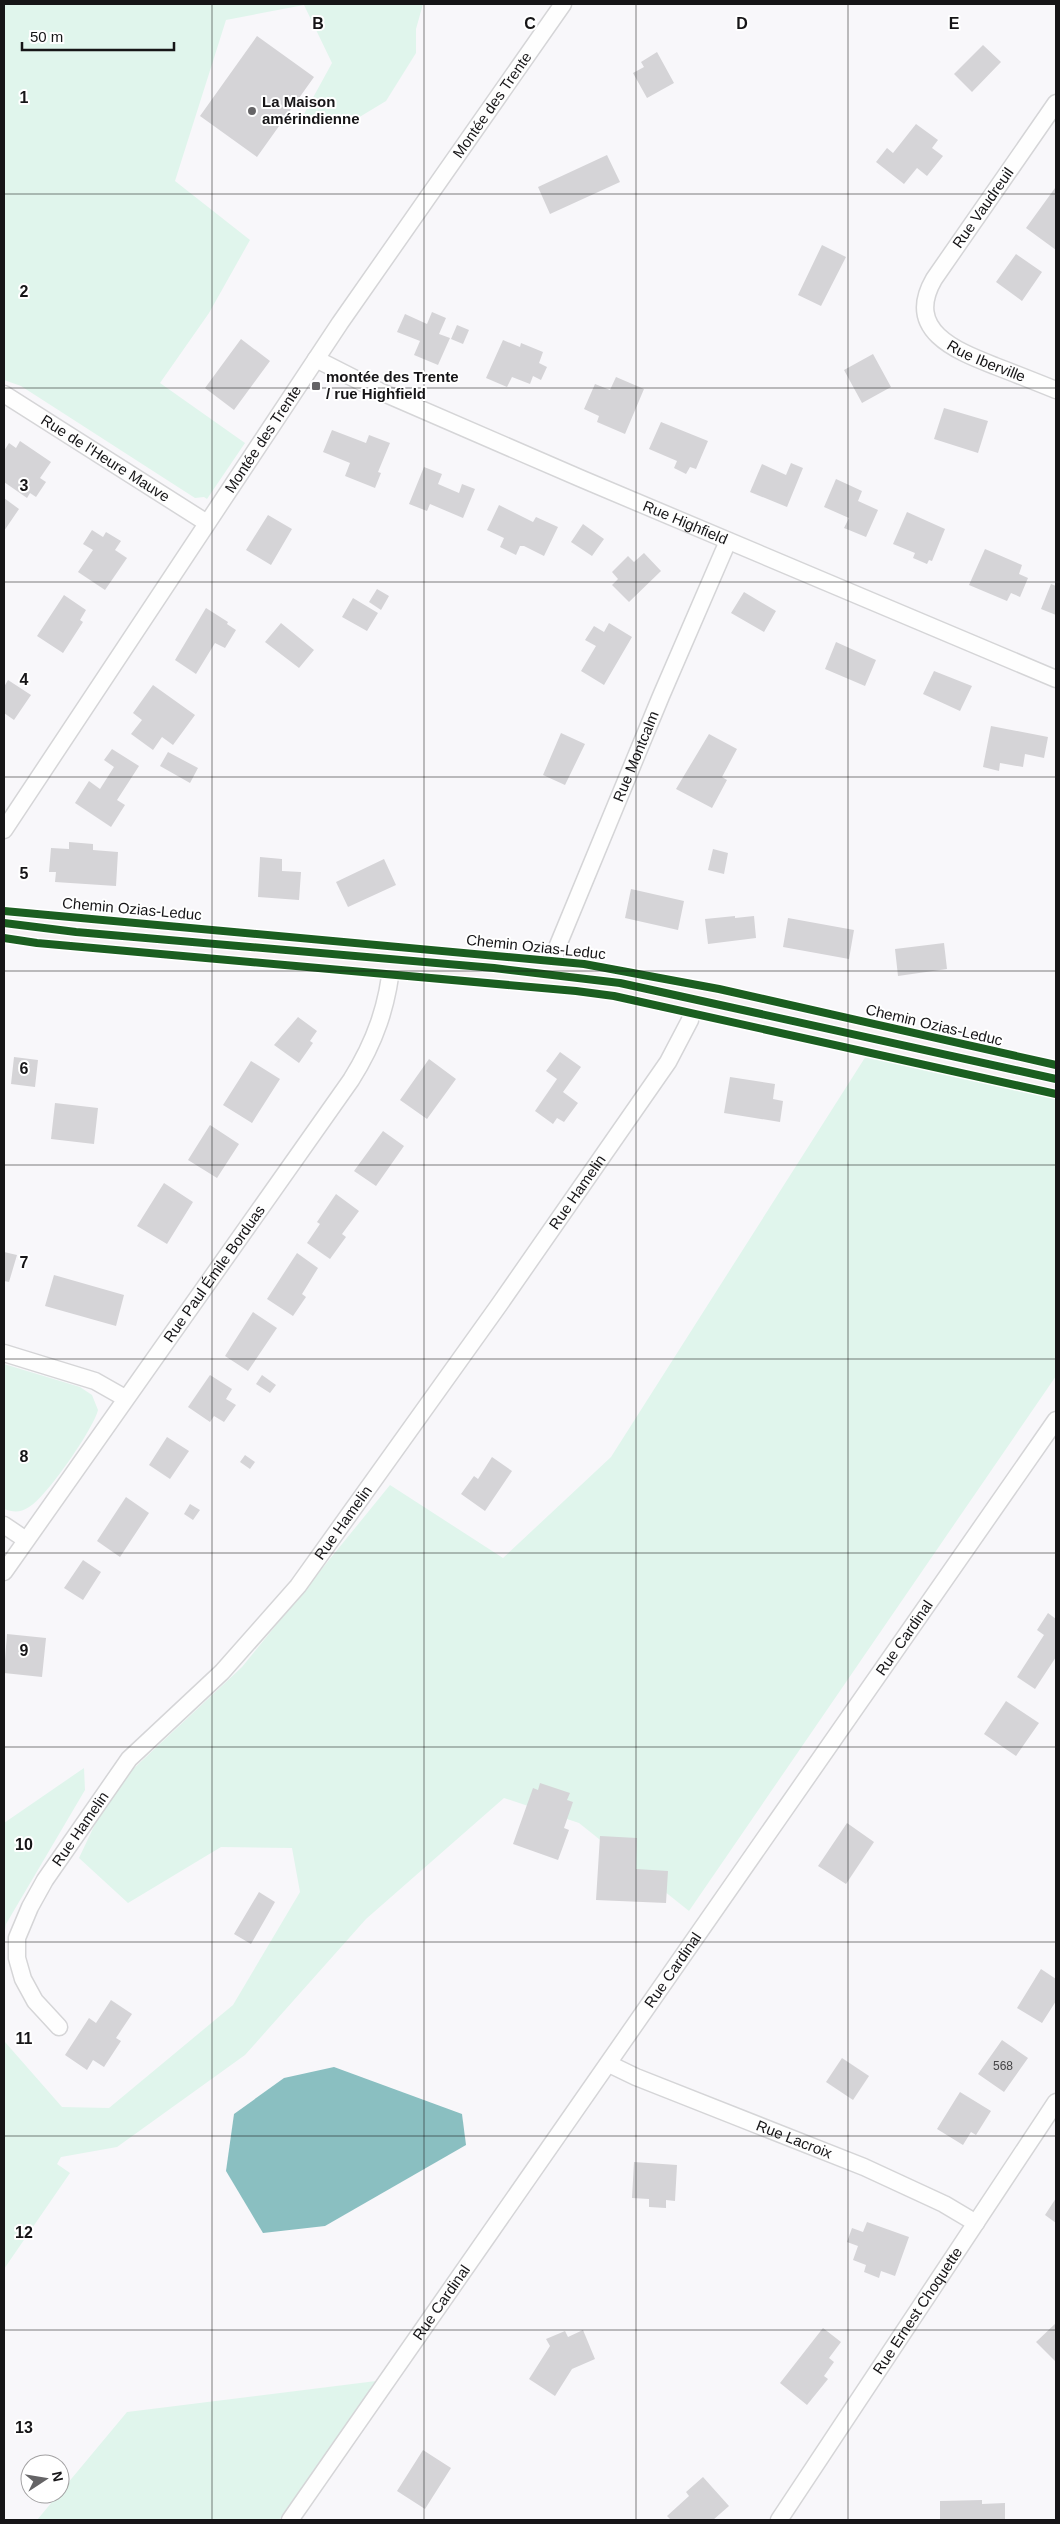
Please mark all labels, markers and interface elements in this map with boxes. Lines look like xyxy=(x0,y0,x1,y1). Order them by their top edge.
text: B xyxy=(312,15,324,32)
text: C xyxy=(524,15,536,32)
text: D xyxy=(736,15,748,32)
text: E xyxy=(949,15,960,32)
scale bar xyxy=(22,20,175,52)
text: 50 m xyxy=(30,28,63,45)
street label: Montée des Trente xyxy=(449,49,535,161)
text: 1 xyxy=(20,89,29,106)
place label: La Maison amérindienne xyxy=(262,93,360,127)
marker: La Maison amérindienne xyxy=(246,105,258,117)
street label: Rue Vaudreuil xyxy=(949,164,1016,251)
text: 2 xyxy=(20,283,29,300)
street label: Rue Iberville xyxy=(944,336,1028,385)
place label: montée des Trente / rue Highfield xyxy=(326,368,459,402)
marker: montée des Trente / rue Highfield xyxy=(310,380,322,392)
street label: Montée des Trente xyxy=(221,382,304,496)
street label: Rue de l'Heure Mauve xyxy=(38,411,173,505)
text: 3 xyxy=(20,477,29,494)
street label: Rue Highfield xyxy=(641,497,730,547)
text: 4 xyxy=(20,671,29,688)
street label: Rue Montcalm xyxy=(609,708,662,804)
text: 5 xyxy=(20,865,29,882)
street label: Chemin Ozias-Leduc xyxy=(62,894,203,923)
street label: Chemin Ozias-Leduc xyxy=(466,931,607,962)
street label: Chemin Ozias-Leduc xyxy=(864,1000,1005,1049)
text: 6 xyxy=(20,1060,29,1077)
street label: Rue Hamelin xyxy=(545,1152,609,1232)
street label: Rue Paul Émile Borduas xyxy=(160,1202,268,1345)
text: 7 xyxy=(20,1254,29,1271)
text: 8 xyxy=(20,1448,29,1465)
street label: Rue Hamelin xyxy=(311,1482,375,1563)
street label: Rue Cardinal xyxy=(872,1597,936,1678)
text: 9 xyxy=(20,1642,29,1659)
street label: Rue Hamelin xyxy=(48,1788,112,1869)
text: 10 xyxy=(15,1836,33,1853)
street label: Rue Cardinal xyxy=(640,1929,704,2011)
text: 11 xyxy=(16,2030,33,2047)
house number: 568 xyxy=(993,2059,1013,2073)
street label: Rue Lacroix xyxy=(754,2116,835,2162)
text: 12 xyxy=(15,2224,33,2241)
street label: Rue Ernest Choquette xyxy=(869,2244,965,2377)
street label: Rue Cardinal xyxy=(409,2261,473,2343)
text: 13 xyxy=(15,2419,33,2436)
north arrow xyxy=(20,2454,70,2504)
text: N xyxy=(49,2470,67,2483)

